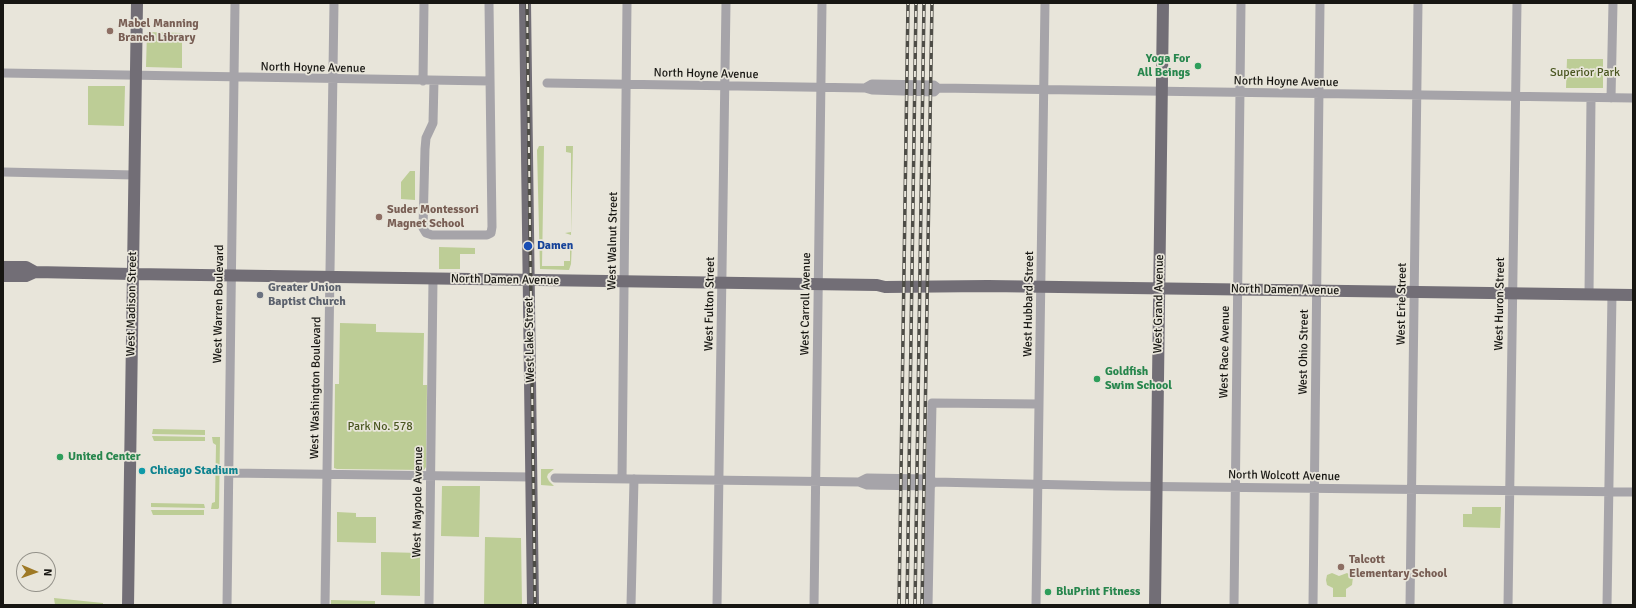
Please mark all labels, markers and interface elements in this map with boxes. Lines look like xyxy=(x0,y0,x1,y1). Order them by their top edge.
place label: Mabel Manning Branch Library xyxy=(118,17,199,45)
marker: Mabel Manning Branch Library xyxy=(105,26,115,36)
place label: Yoga For All Beings xyxy=(1137,52,1190,80)
street label: North Hoyne Avenue xyxy=(260,60,366,76)
marker: Yoga For All Beings xyxy=(1193,61,1203,71)
street label: North Hoyne Avenue xyxy=(653,66,759,82)
park label: Superior Park xyxy=(1550,66,1620,80)
street label: North Hoyne Avenue xyxy=(1233,74,1339,90)
street label: West Walnut Street xyxy=(605,192,621,290)
place label: Suder Montessori Magnet School xyxy=(387,203,479,231)
marker: Suder Montessori Magnet School xyxy=(374,212,384,222)
place label: Damen xyxy=(537,239,573,253)
marker: Damen xyxy=(522,240,534,252)
street label: West Warren Boulevard xyxy=(211,244,227,364)
street label: West Madison Street xyxy=(124,251,140,357)
street label: West Hubbard Street xyxy=(1021,251,1037,357)
street label: West Carroll Avenue xyxy=(798,252,814,356)
street label: West Grand Avenue xyxy=(1151,254,1167,354)
street label: West Fulton Street xyxy=(702,257,718,351)
street label: West Huron Street xyxy=(1492,257,1508,351)
street label: West Erie Street xyxy=(1394,263,1410,345)
street label: North Damen Avenue xyxy=(451,272,559,288)
place label: Greater Union Baptist Church xyxy=(268,281,346,309)
street label: North Damen Avenue xyxy=(1231,282,1339,298)
marker: Greater Union Baptist Church xyxy=(255,290,265,300)
street label: West Lake Street xyxy=(522,297,538,383)
street label: West Race Avenue xyxy=(1217,306,1233,398)
street label: West Ohio Street xyxy=(1296,309,1312,395)
street label: West Washington Boulevard xyxy=(308,317,324,459)
place label: Goldfish Swim School xyxy=(1105,365,1172,393)
marker: Goldfish Swim School xyxy=(1092,374,1102,384)
park label: Park No. 578 xyxy=(347,420,413,434)
street label: West Maypole Avenue xyxy=(410,446,426,558)
place label: United Center xyxy=(68,450,141,464)
marker: United Center xyxy=(55,452,65,462)
place label: Chicago Stadium xyxy=(150,464,238,478)
marker: Chicago Stadium xyxy=(137,466,147,476)
street label: North Wolcott Avenue xyxy=(1228,468,1340,484)
north arrow xyxy=(16,552,56,592)
place label: Talcott Elementary School xyxy=(1349,553,1447,581)
marker: Talcott Elementary School xyxy=(1336,562,1346,572)
text: N xyxy=(41,568,54,576)
place label: BluPrint Fitness xyxy=(1056,585,1140,599)
marker: BluPrint Fitness xyxy=(1043,587,1053,597)

